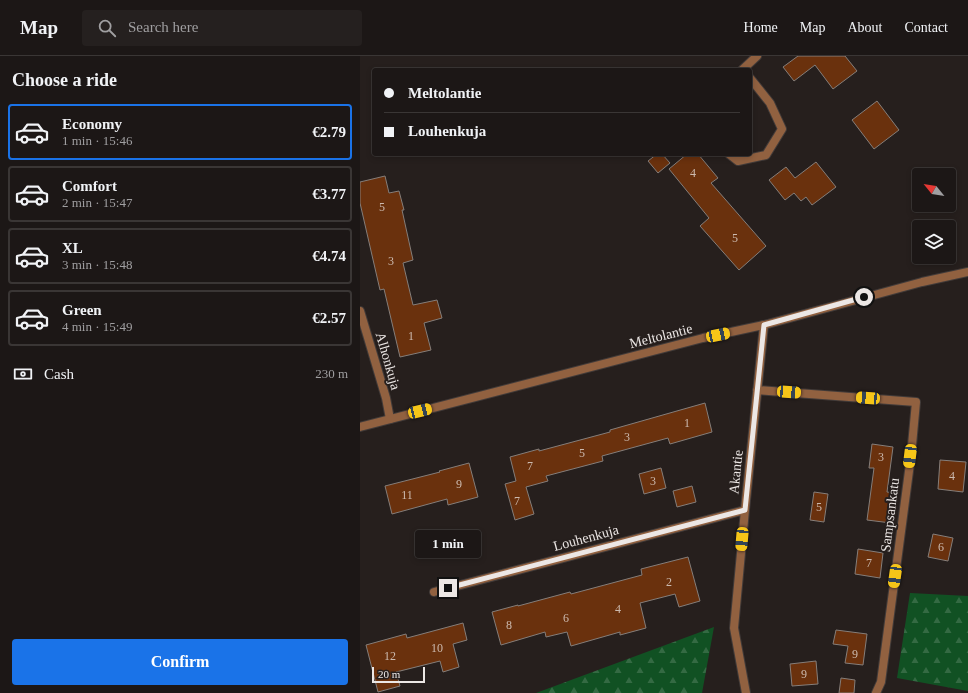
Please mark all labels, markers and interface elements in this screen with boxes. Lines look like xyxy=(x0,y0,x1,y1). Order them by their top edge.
search box xyxy=(82,10,362,46)
text: Map xyxy=(20,17,58,38)
icon: search xyxy=(96,17,118,39)
text: Search here xyxy=(128,19,198,35)
text: Home xyxy=(744,20,778,35)
text: Map xyxy=(800,20,825,35)
text: About xyxy=(847,20,882,35)
text: Contact xyxy=(904,20,948,35)
text: Choose a ride xyxy=(12,70,117,90)
text: Meltolantie xyxy=(408,85,481,101)
icon: car xyxy=(14,114,50,150)
text: Economy xyxy=(62,116,122,132)
text: Louhenkuja xyxy=(408,123,486,139)
text: €2.79 xyxy=(312,124,346,140)
text: 1 min · 15:46 xyxy=(62,133,132,148)
house number: 4 xyxy=(690,166,696,180)
north arrow xyxy=(912,168,956,212)
map controls xyxy=(912,168,956,264)
icon: car xyxy=(14,176,50,212)
text: Comfort xyxy=(62,178,117,194)
text: €3.77 xyxy=(312,186,346,202)
text: 2 min · 15:47 xyxy=(62,195,132,210)
house number: 5 xyxy=(379,200,385,214)
button: layers xyxy=(912,220,956,264)
house number: 5 xyxy=(732,231,738,245)
icon: car xyxy=(14,238,50,274)
text: XL xyxy=(62,240,83,256)
text: €4.74 xyxy=(312,248,346,264)
house number: 3 xyxy=(388,254,394,268)
text: 3 min · 15:48 xyxy=(62,257,132,272)
route start xyxy=(855,288,873,306)
icon: car xyxy=(14,300,50,336)
text: Green xyxy=(62,302,102,318)
text: €2.57 xyxy=(312,310,346,326)
text: 4 min · 15:49 xyxy=(62,319,132,334)
street label: Meltolantie xyxy=(628,321,694,351)
car xyxy=(705,327,731,343)
house number: 1 xyxy=(408,329,414,343)
street label: Alhonkuja xyxy=(373,331,404,392)
icon: cash xyxy=(12,363,34,385)
text: Cash xyxy=(44,366,74,382)
text: 230 m xyxy=(315,366,348,381)
car xyxy=(777,385,801,399)
car xyxy=(856,391,880,405)
car xyxy=(407,402,433,420)
house number: 1 xyxy=(684,416,690,430)
house number: 3 xyxy=(624,430,630,444)
car xyxy=(903,443,917,469)
house number: 5 xyxy=(579,446,585,460)
street label: Akantie xyxy=(726,449,746,495)
house number: 3 xyxy=(878,450,884,464)
house number: 7 xyxy=(527,459,533,473)
house number: 4 xyxy=(949,469,955,483)
house number: 3 xyxy=(650,474,656,488)
house number: 9 xyxy=(456,477,462,491)
street label: Sampsankatu xyxy=(878,477,902,553)
house number: 11 xyxy=(401,488,413,502)
house number: 7 xyxy=(514,494,520,508)
house number: 5 xyxy=(816,500,822,514)
street label: Louhenkuja xyxy=(552,522,621,554)
car xyxy=(735,527,749,551)
callout: 1 min xyxy=(415,530,481,558)
text: 1 min xyxy=(432,536,464,551)
house number: 6 xyxy=(938,540,944,554)
house number: 7 xyxy=(866,556,872,570)
car xyxy=(887,563,903,589)
house number: 2 xyxy=(666,575,672,589)
route end xyxy=(439,579,457,597)
house number: 4 xyxy=(615,602,621,616)
house number: 6 xyxy=(563,611,569,625)
house number: 8 xyxy=(506,618,512,632)
button: Confirm xyxy=(12,639,348,685)
house number: 10 xyxy=(431,641,443,655)
house number: 9 xyxy=(852,647,858,661)
house number: 12 xyxy=(384,649,396,663)
scale bar xyxy=(372,665,425,684)
house number: 9 xyxy=(801,667,807,681)
text: 20 m xyxy=(378,668,400,680)

